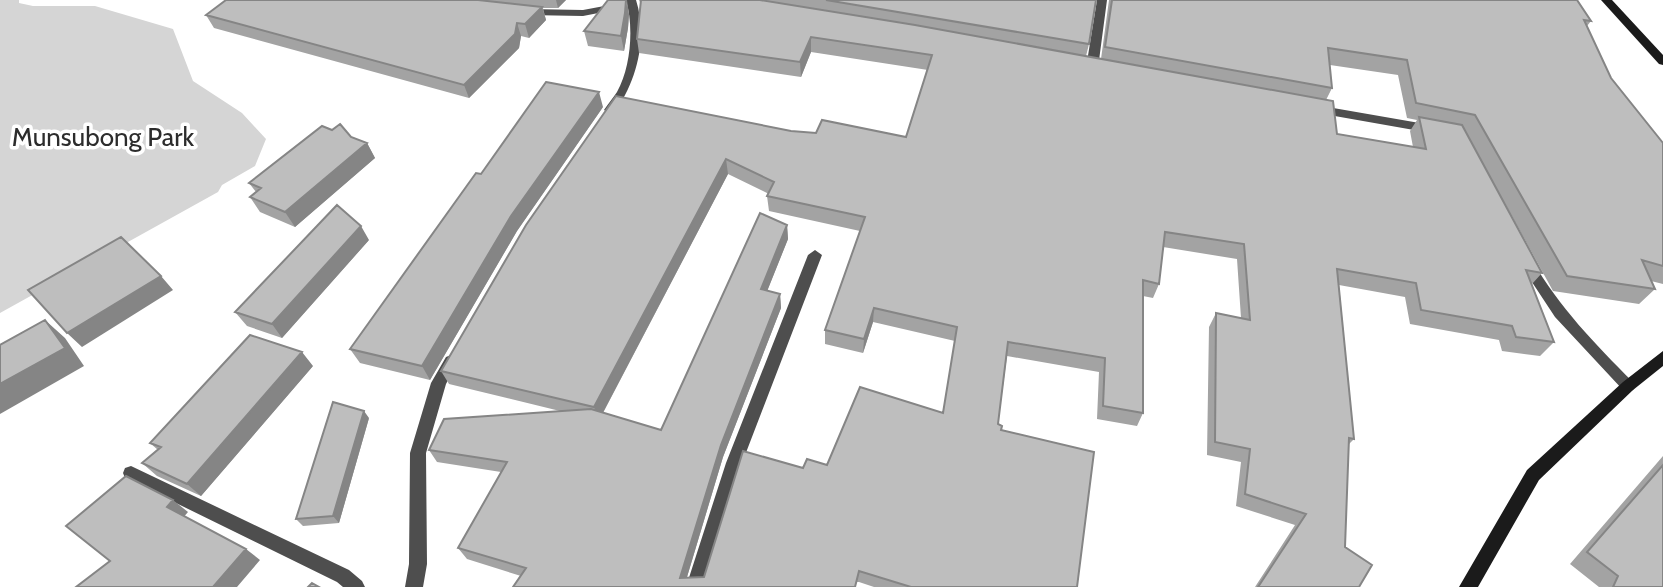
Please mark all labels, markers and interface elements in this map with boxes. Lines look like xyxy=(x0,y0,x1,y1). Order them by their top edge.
park label: Munsubong Park xyxy=(12,121,194,153)

